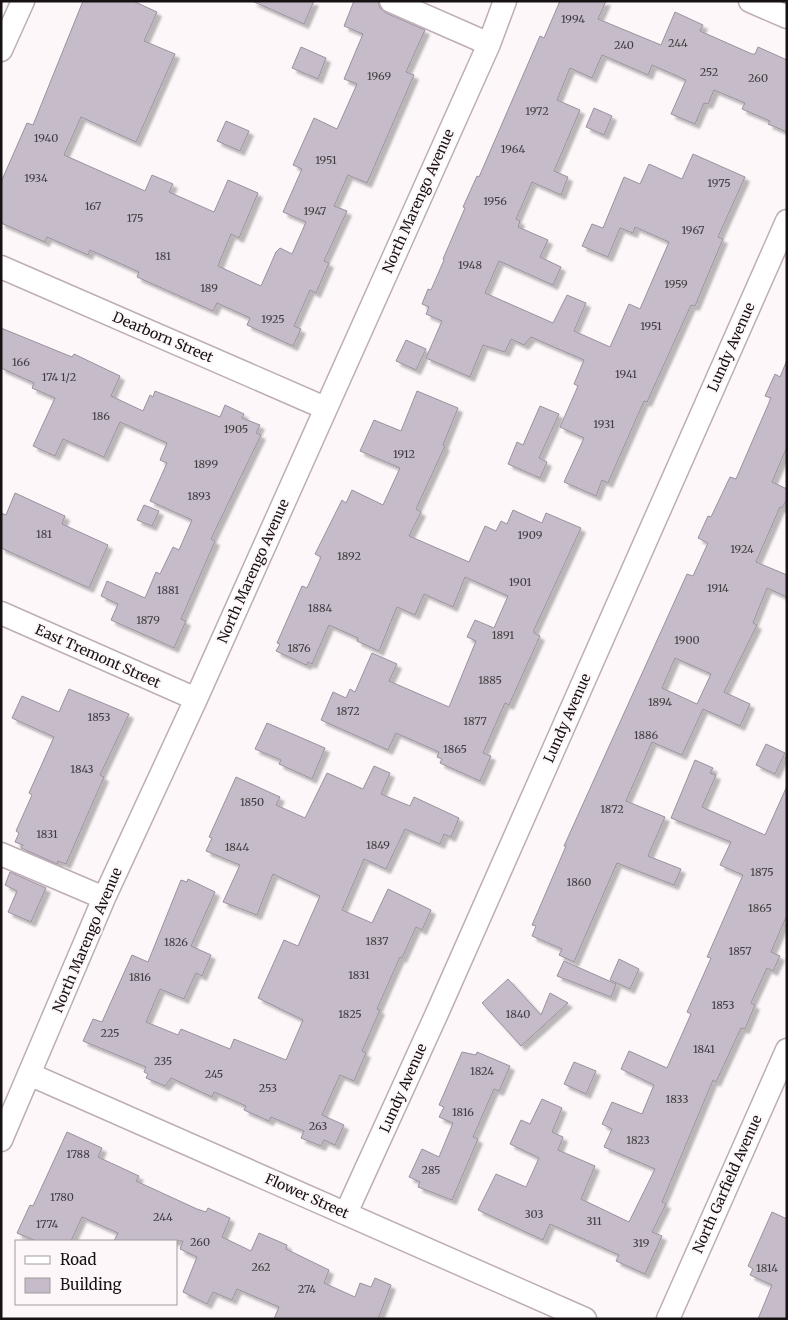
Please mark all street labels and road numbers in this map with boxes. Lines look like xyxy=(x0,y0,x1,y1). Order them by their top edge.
street label: North Marengo Avenue xyxy=(378,126,458,276)
street label: Lundy Avenue xyxy=(703,300,759,394)
street label: Dearborn Street xyxy=(110,308,217,367)
street label: North Marengo Avenue xyxy=(213,496,293,646)
street label: East Tremont Street xyxy=(32,620,164,692)
street label: Lundy Avenue xyxy=(539,671,595,765)
street label: North Marengo Avenue xyxy=(48,865,126,1015)
street label: Lundy Avenue xyxy=(375,1041,431,1135)
street label: North Garfield Avenue xyxy=(688,1112,766,1256)
street label: Flower Street xyxy=(262,1170,352,1223)

